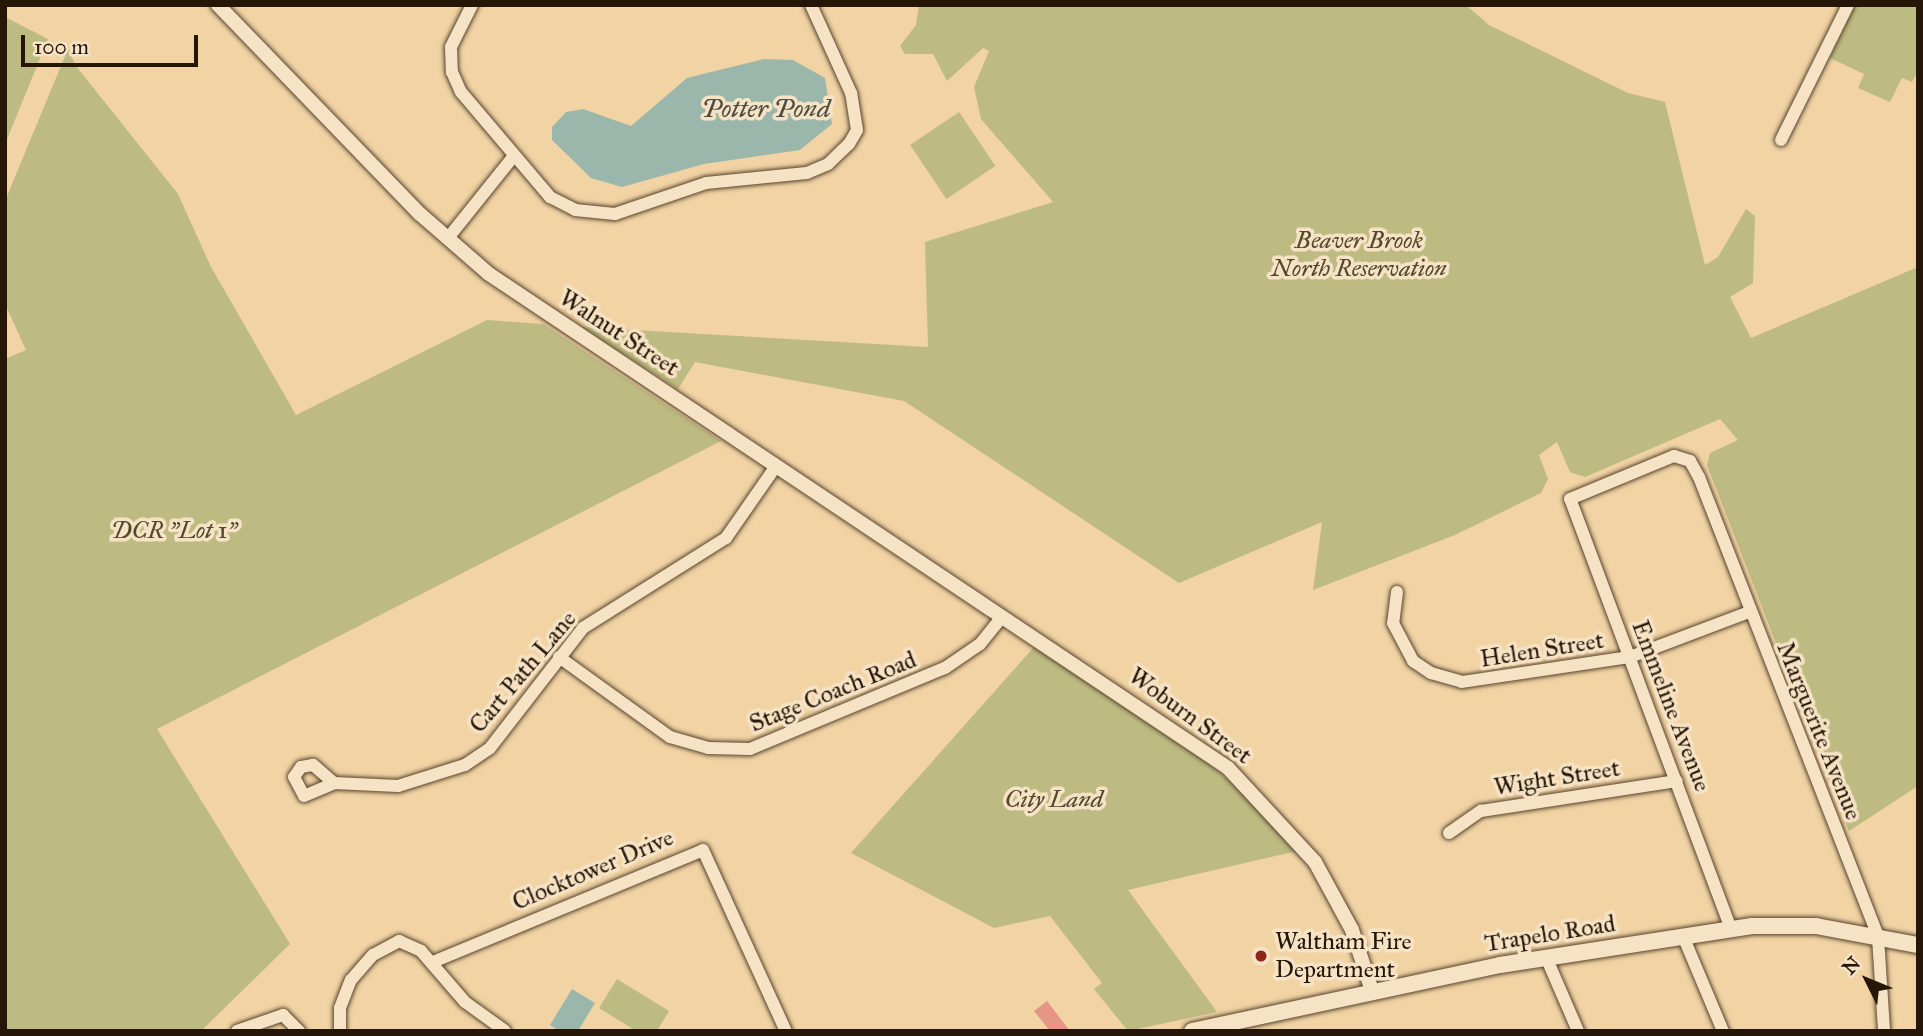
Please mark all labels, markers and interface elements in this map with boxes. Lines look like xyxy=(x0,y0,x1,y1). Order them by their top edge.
scale bar xyxy=(24,21,201,65)
text: 100 m xyxy=(34,34,89,60)
water label: Potter Pond xyxy=(702,93,830,125)
park label: Beaver Brook North Reservation xyxy=(1271,227,1447,283)
street label: Walnut Street xyxy=(554,284,684,382)
park label: DCR "Lot 1" xyxy=(111,517,237,545)
street label: Cart Path Lane xyxy=(464,605,582,739)
street label: Emmeline Avenue xyxy=(1625,616,1717,796)
street label: Helen Street xyxy=(1478,626,1606,674)
street label: Marguerite Avenue xyxy=(1770,638,1868,824)
street label: Stage Coach Road xyxy=(745,645,921,739)
street label: Woburn Street xyxy=(1123,662,1257,770)
street label: Wight Street xyxy=(1492,754,1622,802)
park label: City Land xyxy=(1005,786,1103,814)
street label: Clocktower Drive xyxy=(508,823,678,917)
street label: Trapelo Road xyxy=(1483,909,1617,959)
place label: Waltham Fire Department xyxy=(1275,928,1412,984)
north arrow xyxy=(1832,945,1902,1015)
marker: Waltham Fire Department xyxy=(1253,948,1269,964)
text: N xyxy=(1837,952,1865,979)

